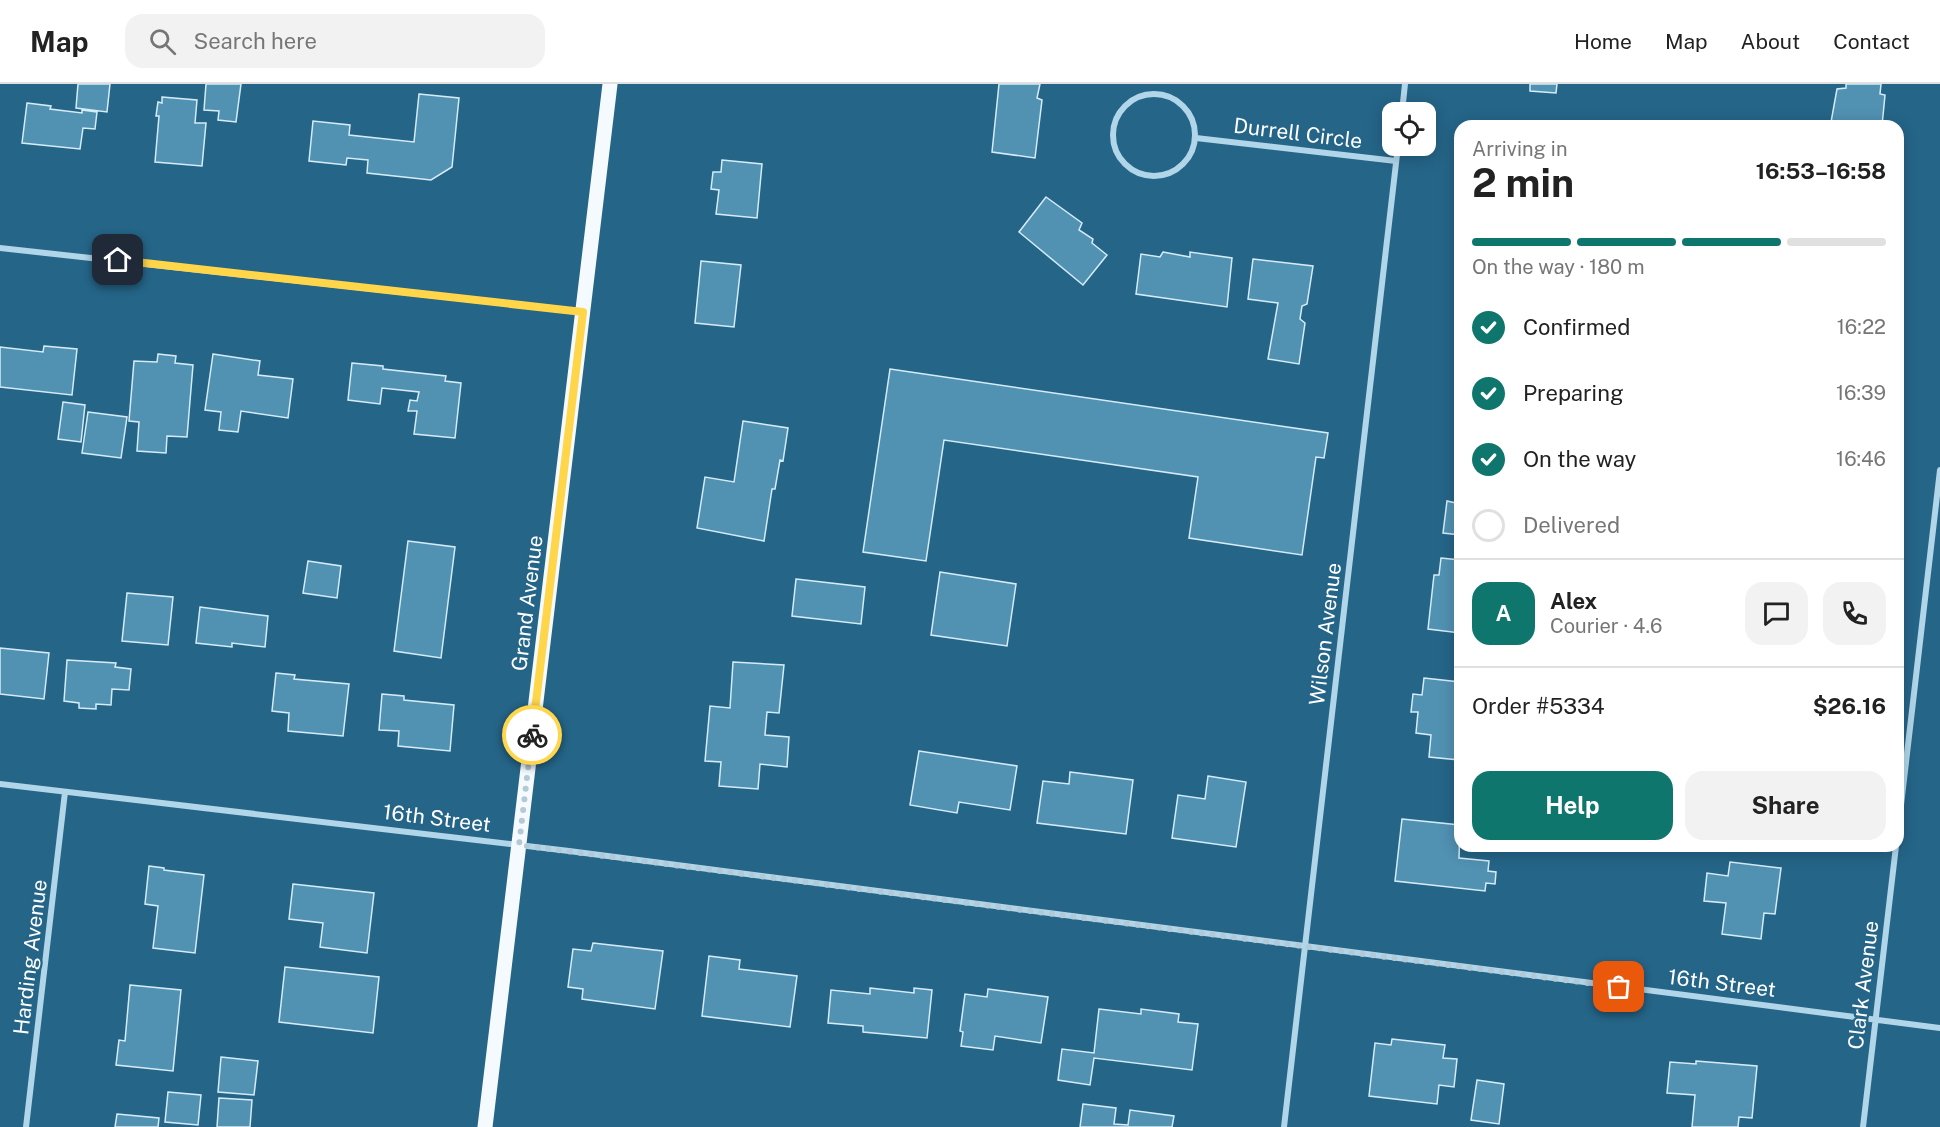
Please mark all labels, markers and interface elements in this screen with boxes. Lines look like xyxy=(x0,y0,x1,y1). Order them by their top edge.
search box xyxy=(125,14,545,68)
text: Map xyxy=(30,25,89,58)
icon: search xyxy=(146,25,179,58)
text: Search here xyxy=(194,28,317,54)
text: Home xyxy=(1574,29,1632,54)
text: Map xyxy=(1665,29,1708,54)
text: About xyxy=(1741,29,1800,54)
text: Contact xyxy=(1833,29,1910,54)
map controls xyxy=(1382,102,1436,156)
button: locate xyxy=(1382,102,1436,156)
street label: Durrell Circle xyxy=(1232,113,1364,153)
text: Arriving in xyxy=(1472,137,1567,161)
text: 16:53–16:58 xyxy=(1756,158,1886,184)
text: 2 min xyxy=(1472,160,1574,206)
pin xyxy=(92,234,143,285)
icon: home xyxy=(101,243,134,276)
text: On the way · 180 m xyxy=(1472,255,1644,279)
icon: check xyxy=(1472,311,1505,344)
text: Confirmed xyxy=(1523,314,1630,340)
text: 16:22 xyxy=(1837,315,1886,339)
icon: check xyxy=(1472,377,1505,410)
text: Preparing xyxy=(1523,380,1624,406)
text: 16:39 xyxy=(1836,381,1886,405)
icon: check xyxy=(1472,443,1505,476)
text: On the way xyxy=(1523,446,1636,472)
text: 16:46 xyxy=(1836,447,1886,471)
text: Delivered xyxy=(1523,512,1620,538)
street label: Grand Avenue xyxy=(506,534,548,672)
street label: Wilson Avenue xyxy=(1304,561,1346,707)
button: chat xyxy=(1745,582,1808,645)
button: phone xyxy=(1823,582,1886,645)
text: Alex xyxy=(1550,588,1597,614)
text: A xyxy=(1496,600,1511,626)
text: Courier · 4.6 xyxy=(1550,614,1662,638)
text: Order #5334 xyxy=(1472,693,1605,719)
text: $26.16 xyxy=(1813,693,1886,719)
courier xyxy=(502,705,562,765)
icon: bike xyxy=(516,719,549,752)
button: Help xyxy=(1472,771,1673,840)
button: Share xyxy=(1685,771,1886,840)
street label: 16th Street xyxy=(382,799,492,837)
street label: Harding Avenue xyxy=(8,878,52,1036)
street label: Clark Avenue xyxy=(1843,919,1883,1051)
pin xyxy=(1593,961,1644,1012)
street label: 16th Street xyxy=(1667,964,1777,1002)
icon: bag xyxy=(1602,970,1635,1003)

